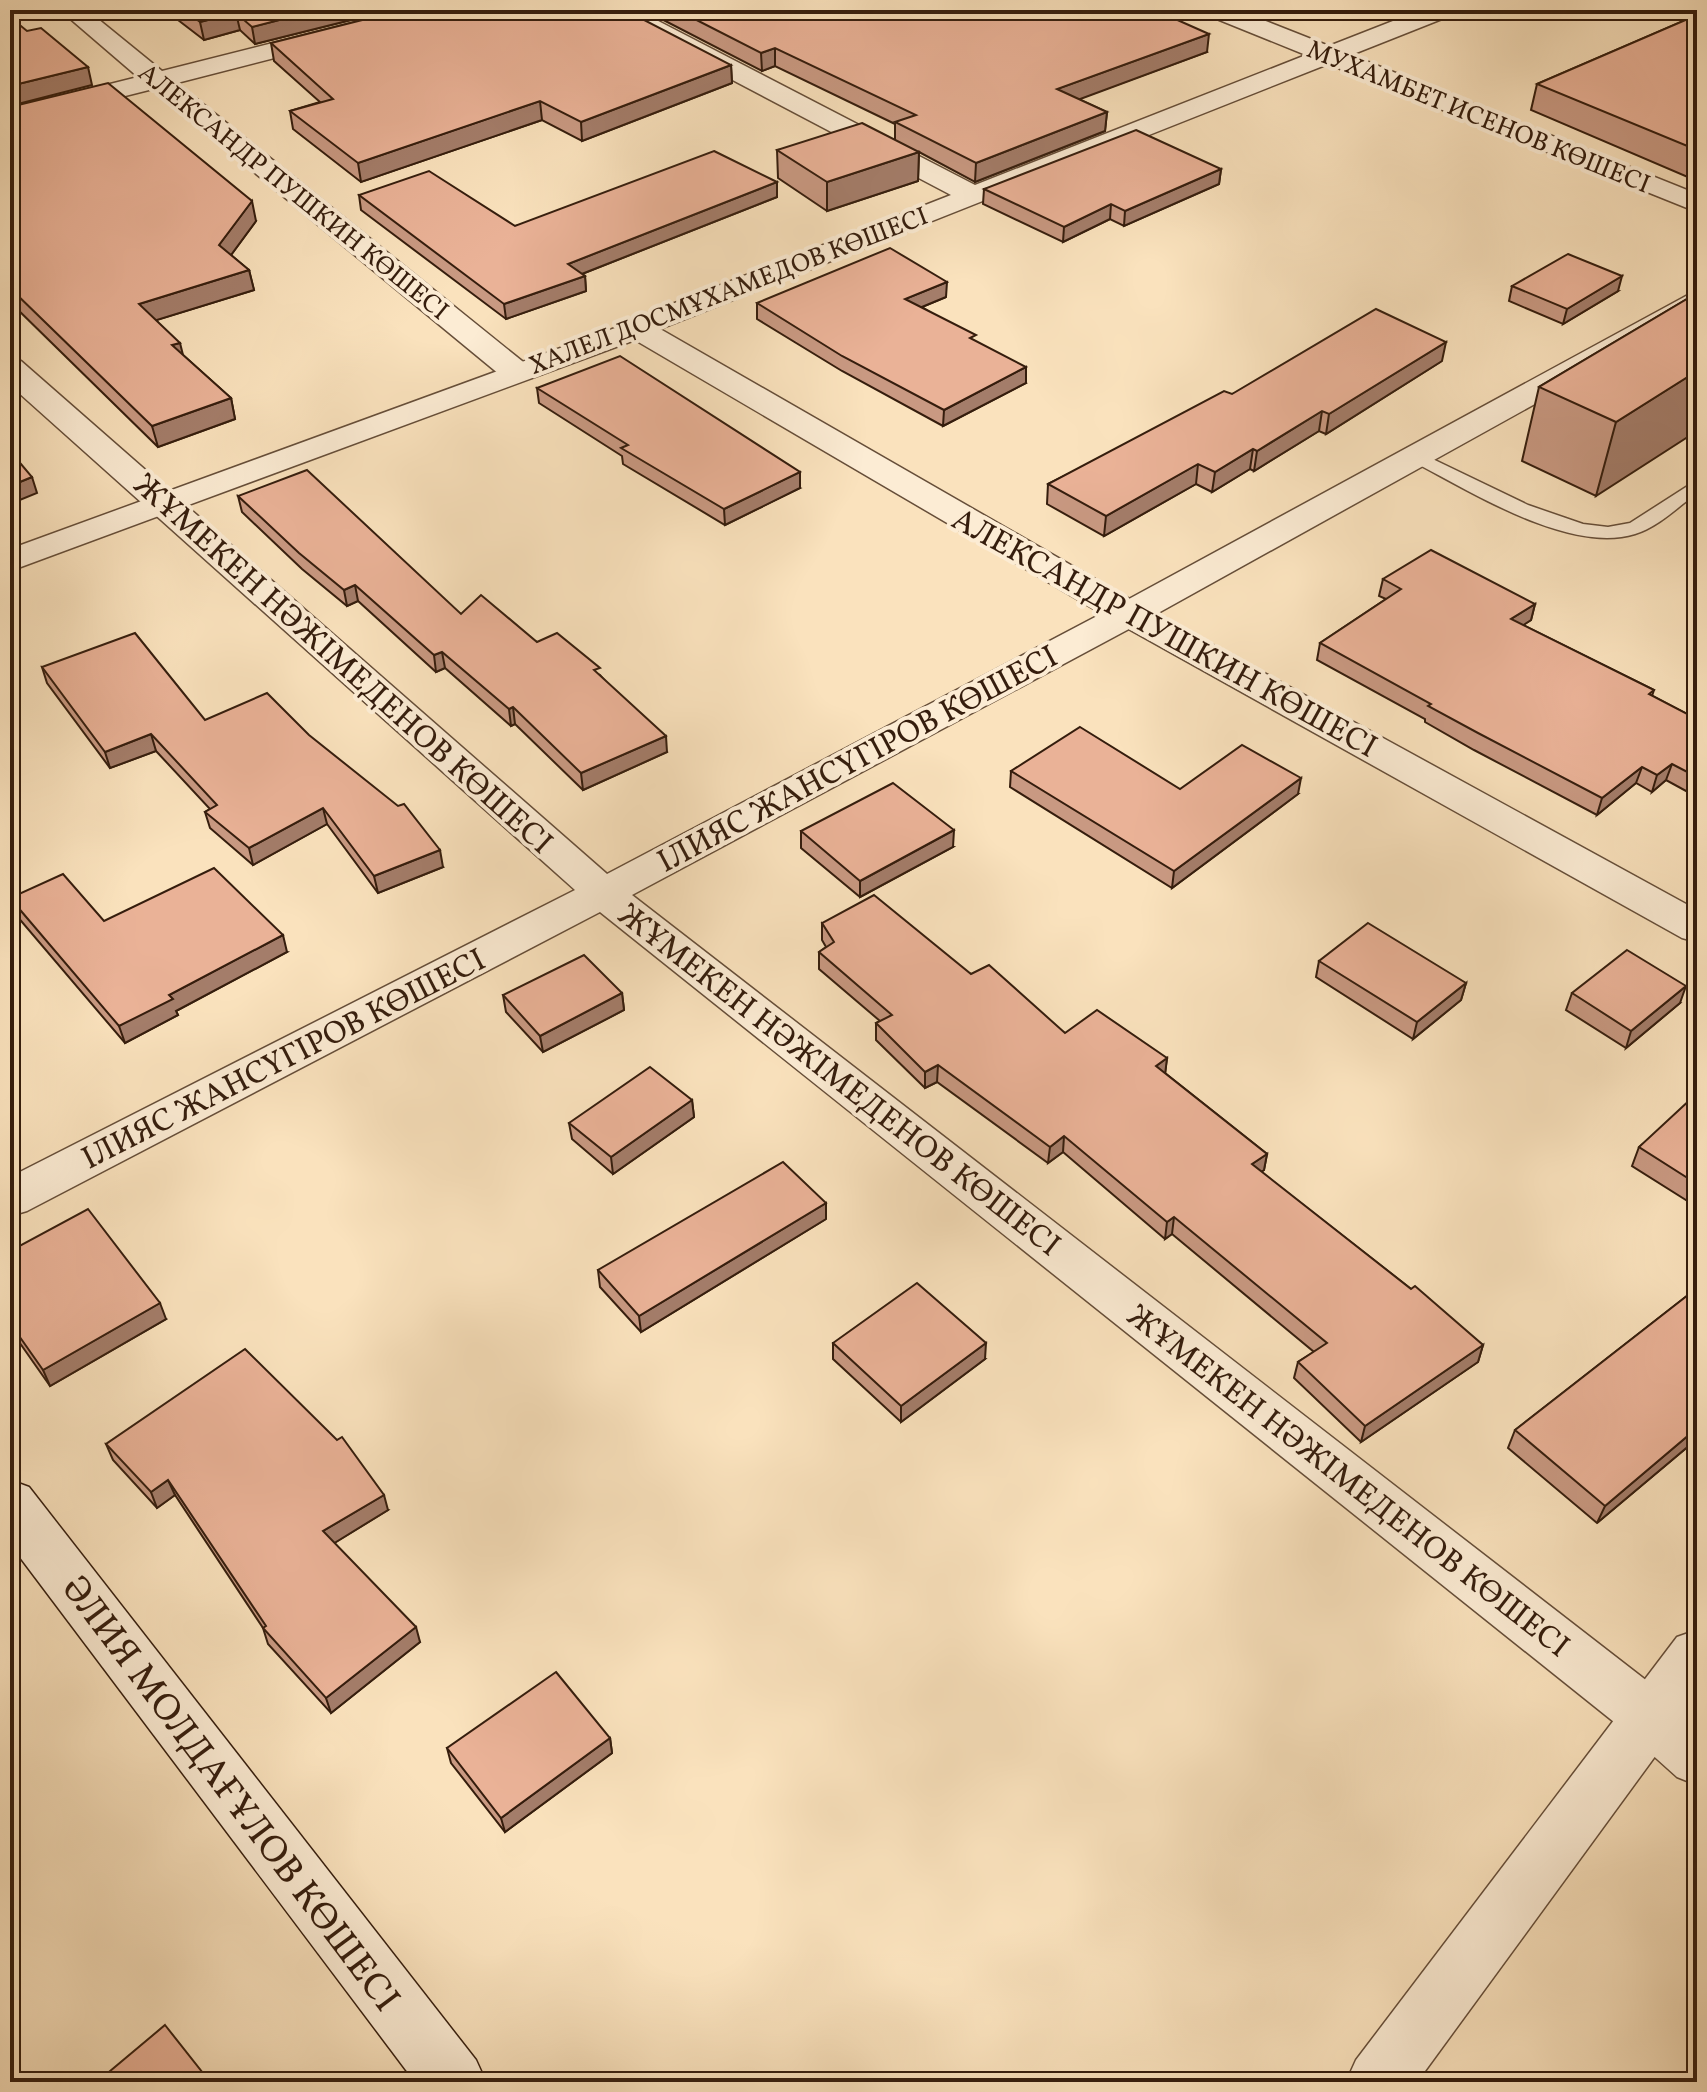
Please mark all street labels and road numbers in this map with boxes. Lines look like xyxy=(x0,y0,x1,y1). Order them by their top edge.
street label: МУХАМБЕТ ИСЕНОВ КӨШЕСІ xyxy=(1301,32,1655,203)
street label: АЛЕКСАНДР ПУШКИН КӨШЕСІ xyxy=(130,56,456,329)
street label: ХАЛЕЛ ДОСМҰХАМЕДОВ КӨШЕСІ xyxy=(524,199,934,385)
street label: ЖҰМЕКЕН НӘЖІМЕДЕНОВ КӨШЕСІ xyxy=(123,465,561,866)
street label: АЛЕКСАНДР ПУШКИН КӨШЕСІ xyxy=(943,499,1384,770)
street label: ІЛИЯС ЖАНСҮГІРОВ КӨШЕСІ xyxy=(650,636,1066,885)
street label: ЖҰМЕКЕН НӘЖІМЕДЕНОВ КӨШЕСІ xyxy=(608,895,1069,1268)
street label: ІЛИЯС ЖАНСҮГІРОВ КӨШЕСІ xyxy=(75,939,494,1182)
street label: ЖҰМЕКЕН НӘЖІМЕДЕНОВ КӨШЕСІ xyxy=(1117,1296,1578,1669)
street label: ӘЛИЯ МОЛДАҒҰЛОВ КӨШЕСІ xyxy=(48,1566,411,2024)

